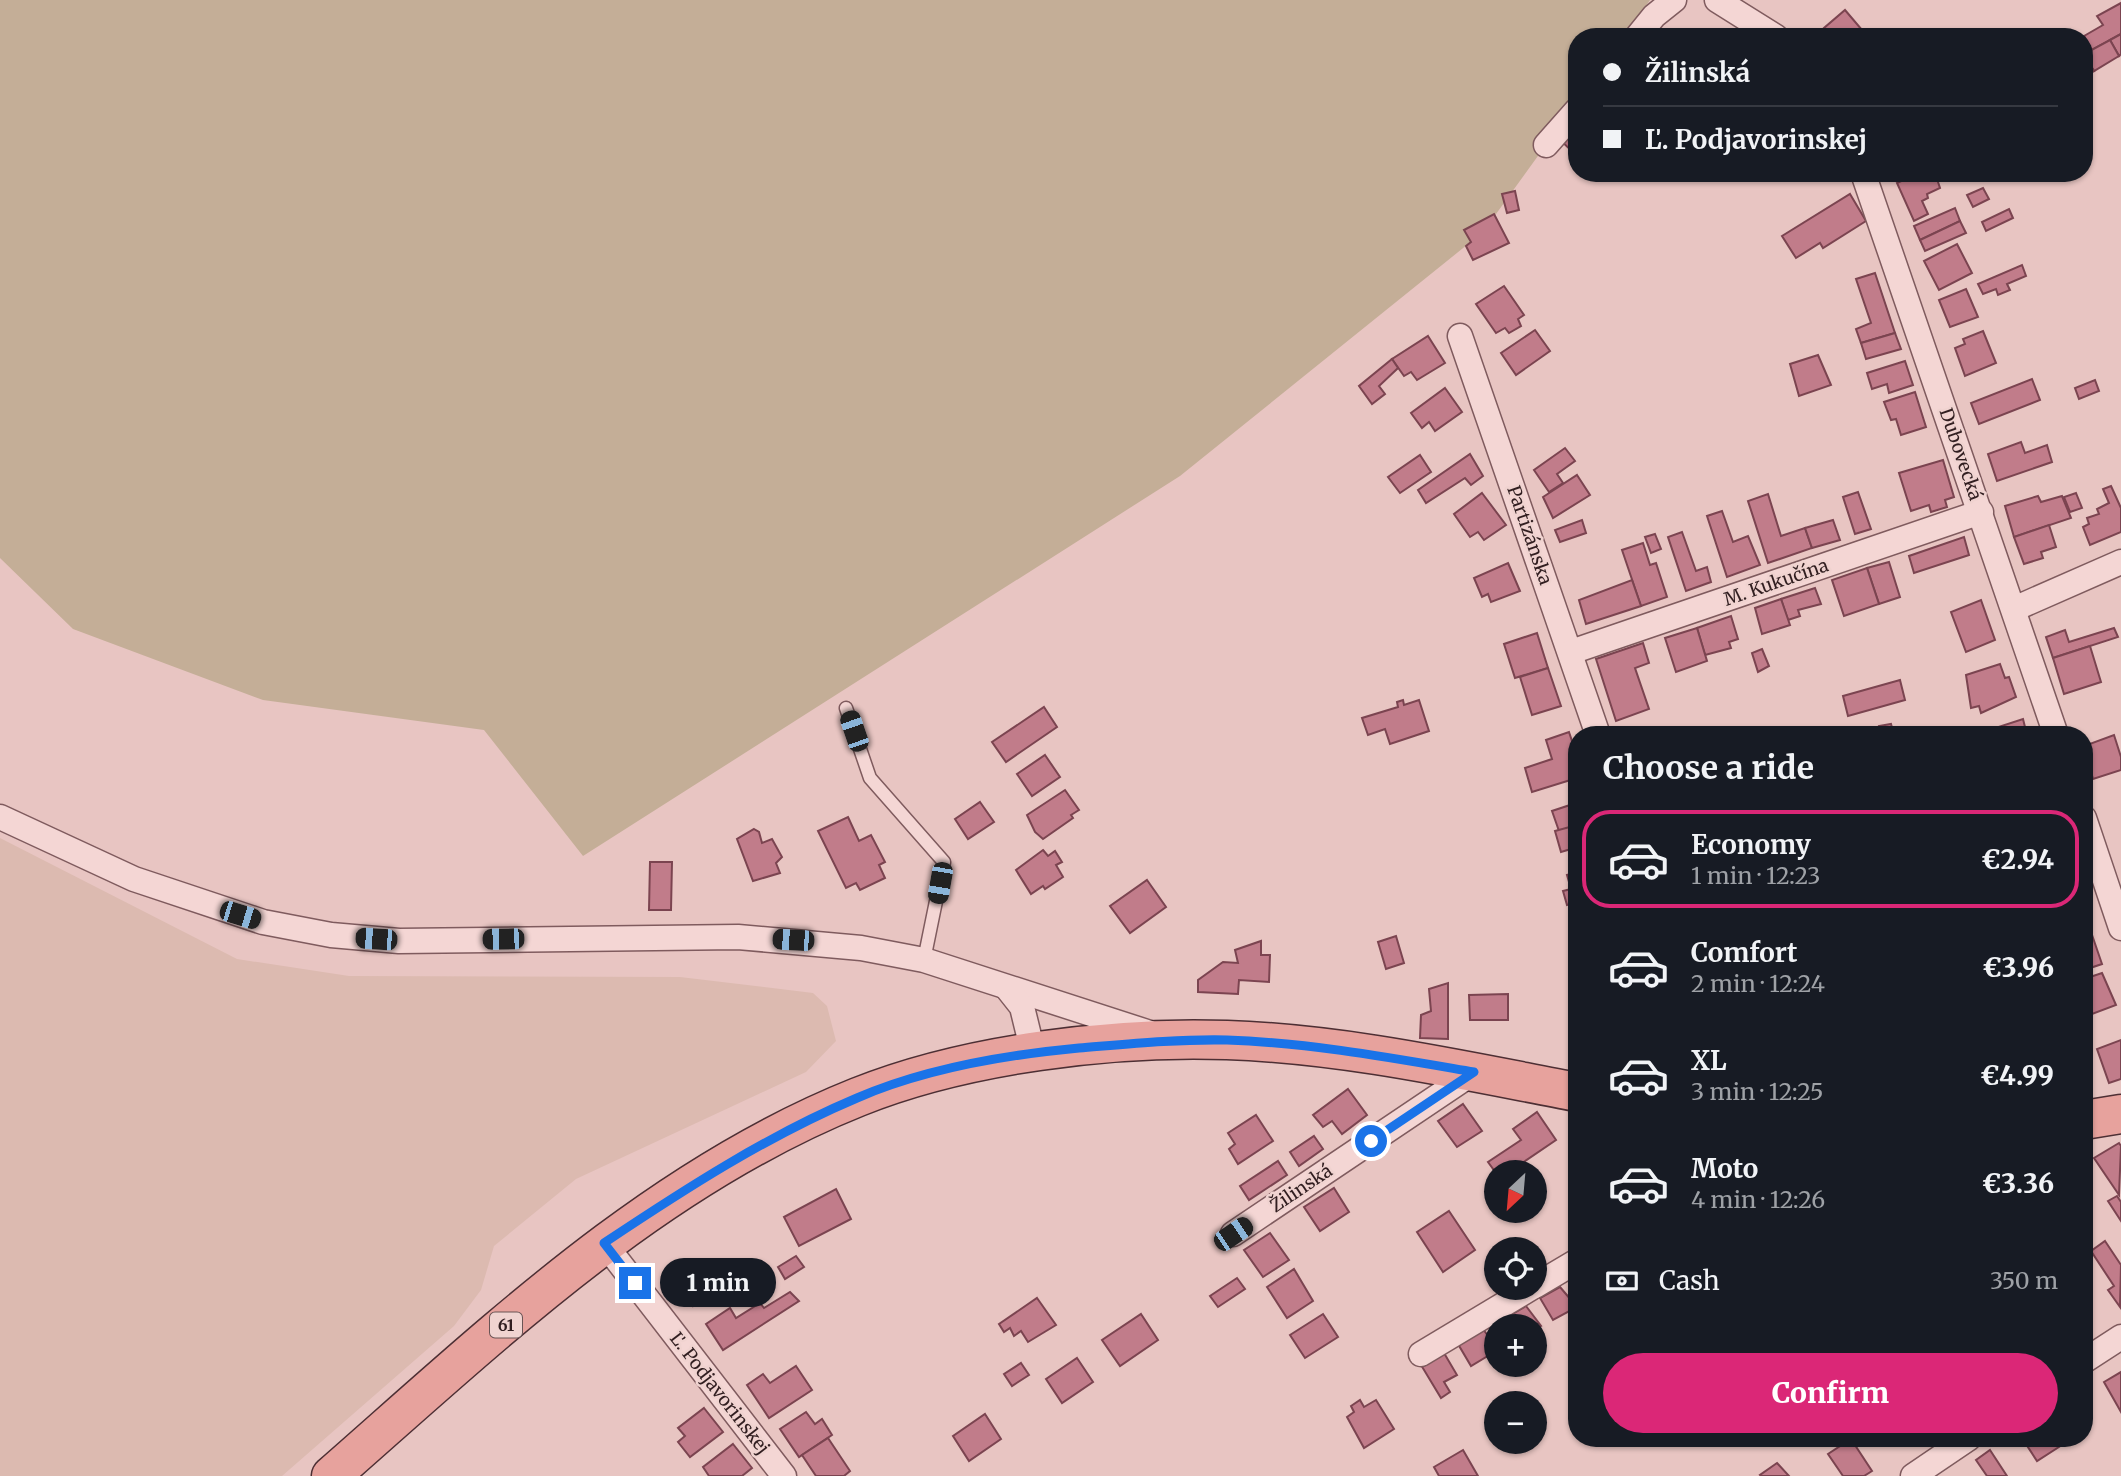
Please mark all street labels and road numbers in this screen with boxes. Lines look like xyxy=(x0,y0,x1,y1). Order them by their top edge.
street label: Dubovecká xyxy=(1934,405,1988,504)
street label: Partizánska xyxy=(1502,482,1558,588)
street label: M. Kukučína xyxy=(1721,553,1832,611)
street label: Žilinská xyxy=(1265,1159,1337,1217)
road number: 61 xyxy=(490,1312,522,1338)
street label: Ľ. Podjavorinskej xyxy=(665,1327,775,1459)

